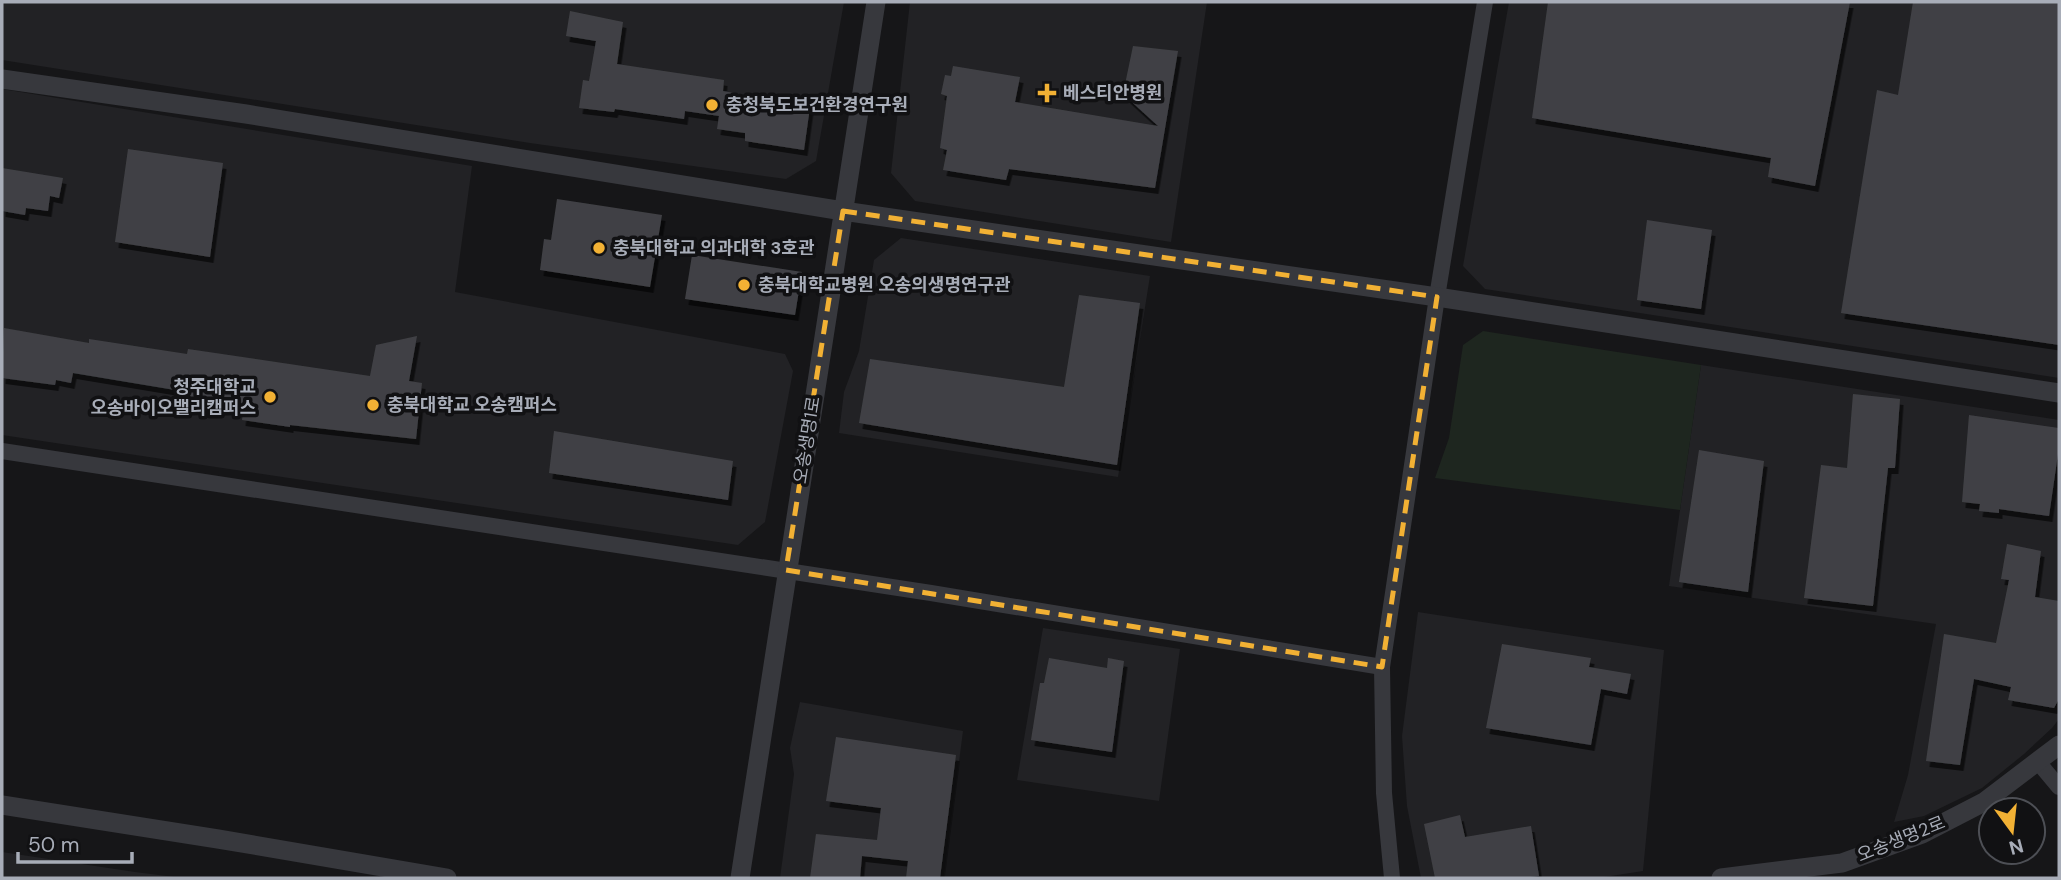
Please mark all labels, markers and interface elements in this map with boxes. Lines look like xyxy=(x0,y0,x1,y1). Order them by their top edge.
place label: 베스티안병원 xyxy=(1063,81,1162,105)
marker: 베스티안병원 xyxy=(1037,83,1057,103)
place label: 충청북도보건환경연구원 xyxy=(726,93,908,117)
marker: 충청북도보건환경연구원 xyxy=(704,97,720,113)
place label: 충북대학교 의과대학 3호관 xyxy=(613,236,815,260)
marker: 충북대학교 의과대학 3호관 xyxy=(591,240,607,256)
place label: 충북대학교병원 오송의생명연구관 xyxy=(758,273,1011,297)
marker: 충북대학교병원 오송의생명연구관 xyxy=(736,277,752,293)
place label: 청주대학교 오송바이오밸리캠퍼스 xyxy=(90,375,256,420)
marker: 청주대학교 오송바이오밸리캠퍼스 xyxy=(262,389,278,405)
place label: 충북대학교 오송캠퍼스 xyxy=(387,393,557,417)
street label: 오송생명1로 xyxy=(788,394,826,486)
marker: 충북대학교 오송캠퍼스 xyxy=(365,397,381,413)
north arrow xyxy=(1977,796,2047,866)
street label: 오송생명2로 xyxy=(1853,810,1949,868)
scale bar xyxy=(18,820,131,864)
text: 50 m xyxy=(28,831,79,859)
text: N xyxy=(2006,833,2026,861)

